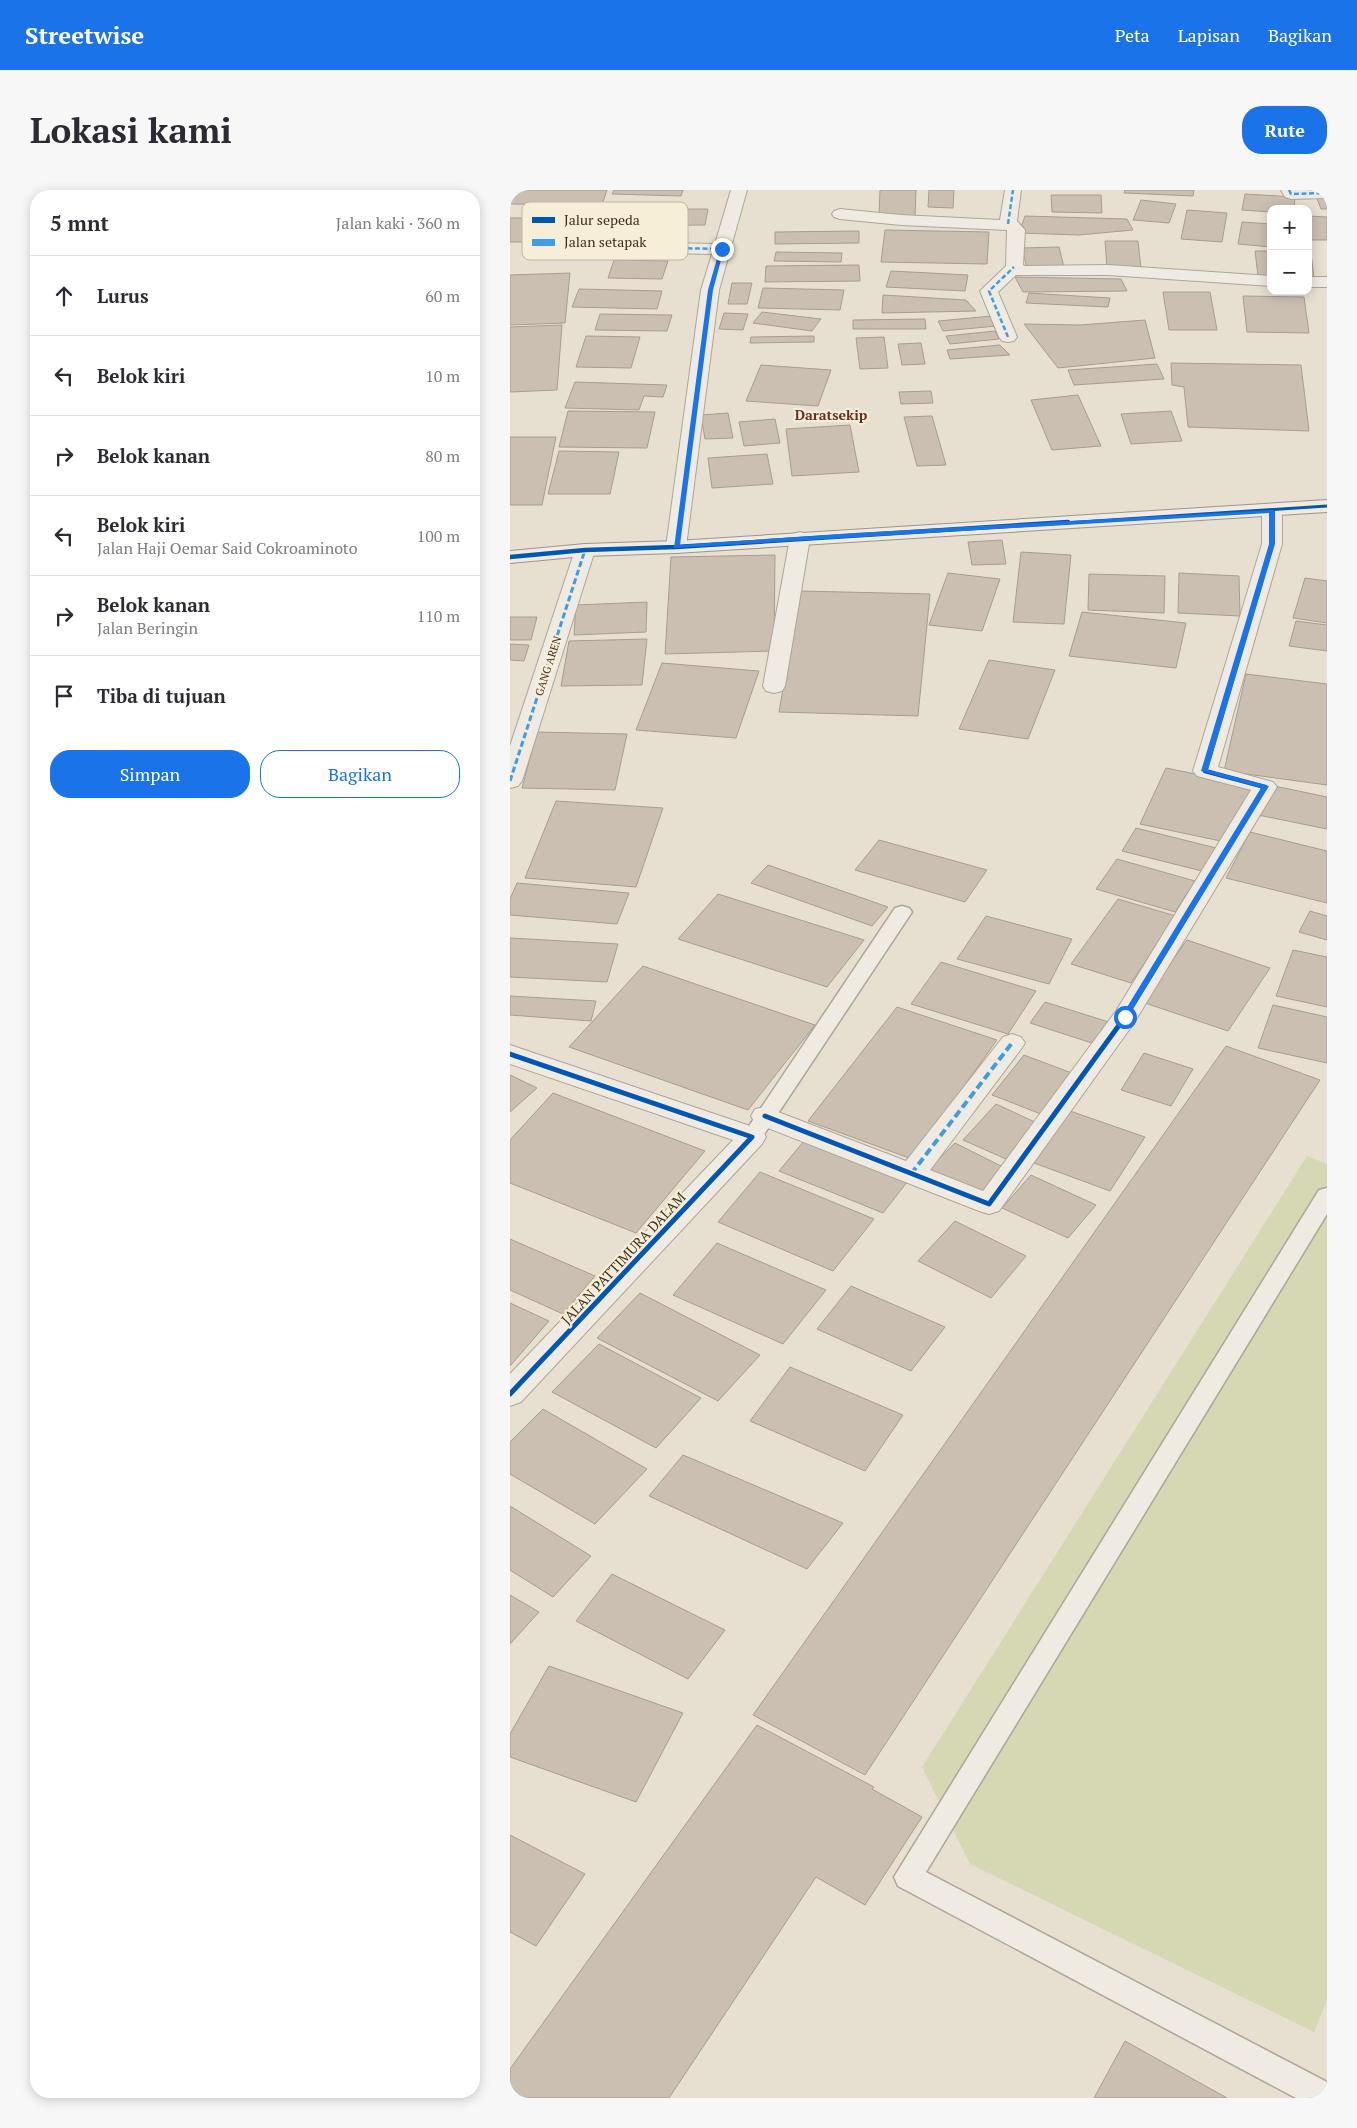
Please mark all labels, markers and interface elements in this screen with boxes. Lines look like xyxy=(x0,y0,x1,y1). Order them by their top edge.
text: Streetwise xyxy=(25,19,144,51)
text: Peta xyxy=(1115,23,1150,47)
text: Lapisan xyxy=(1178,23,1240,47)
text: Bagikan xyxy=(1268,23,1332,47)
button: Rute xyxy=(1242,106,1327,154)
text: Lokasi kami xyxy=(30,107,232,153)
legend xyxy=(522,202,688,260)
map controls xyxy=(1267,205,1312,295)
button: + xyxy=(1267,205,1312,250)
text: 5 mnt xyxy=(50,209,109,237)
text: Jalur sepeda xyxy=(564,210,640,229)
text: Jalan kaki · 360 m xyxy=(336,212,460,234)
text: Jalan setapak xyxy=(564,232,647,251)
route end xyxy=(711,238,734,261)
button: − xyxy=(1267,250,1312,295)
icon: ahead xyxy=(50,282,78,310)
text: Lurus xyxy=(97,283,149,308)
text: 60 m xyxy=(425,285,460,307)
icon: left xyxy=(50,362,78,390)
text: Belok kiri xyxy=(97,363,185,388)
text: 10 m xyxy=(425,365,460,387)
district label: Daratsekip xyxy=(795,405,868,424)
icon: right xyxy=(50,442,78,470)
text: Belok kanan xyxy=(97,443,210,468)
text: 80 m xyxy=(425,445,460,467)
text: Belok kiri xyxy=(97,512,185,537)
icon: left xyxy=(50,522,78,550)
text: 100 m xyxy=(417,525,460,547)
text: Jalan Haji Oemar Said Cokroaminoto xyxy=(97,537,358,559)
text: Belok kanan xyxy=(97,592,210,617)
icon: right xyxy=(50,602,78,630)
text: 110 m xyxy=(417,605,460,627)
text: Jalan Beringin xyxy=(97,617,198,639)
street label: GANG AREN xyxy=(532,634,564,698)
icon: arrive xyxy=(50,682,78,710)
text: Tiba di tujuan xyxy=(97,683,226,708)
button: Simpan xyxy=(50,750,250,798)
button: Bagikan xyxy=(260,750,460,798)
route start xyxy=(1114,1006,1137,1029)
street label: JALAN PATTIMURA DALAM xyxy=(557,1188,689,1328)

